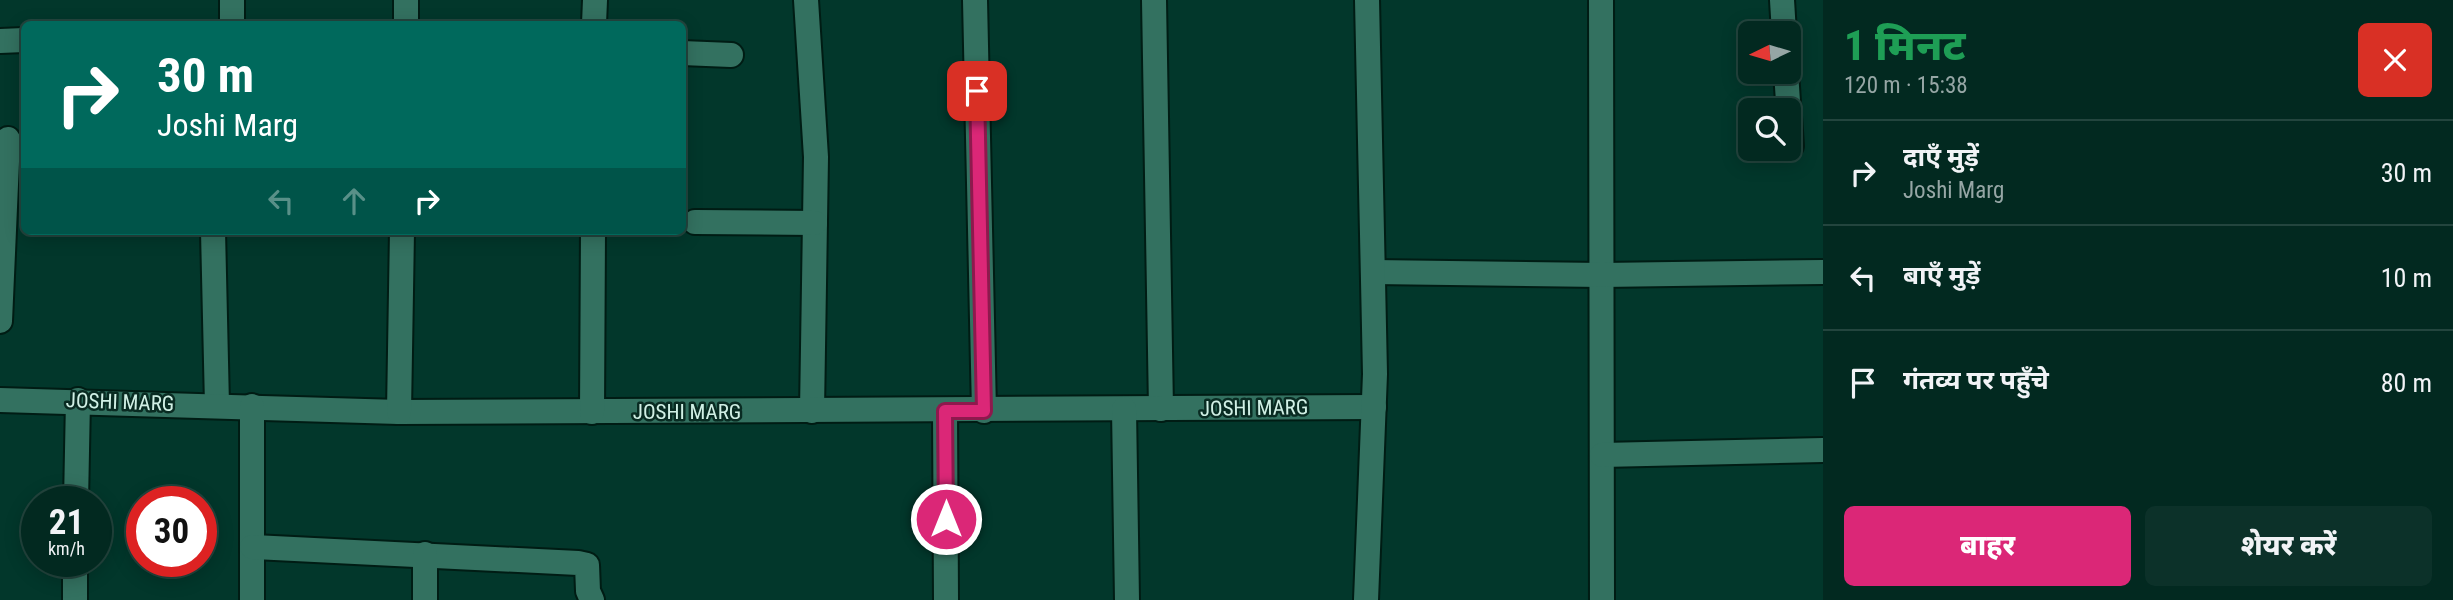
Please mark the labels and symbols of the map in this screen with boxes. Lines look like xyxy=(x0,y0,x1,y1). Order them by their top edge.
north arrow xyxy=(1738,21,1801,84)
pin xyxy=(947,61,1007,121)
street label: JOSHI MARG xyxy=(65,388,175,416)
street label: JOSHI MARG xyxy=(1200,395,1308,421)
street label: JOSHI MARG xyxy=(633,400,741,424)
position arrow xyxy=(909,482,983,556)
speed limit sign: 30 xyxy=(126,486,217,577)

